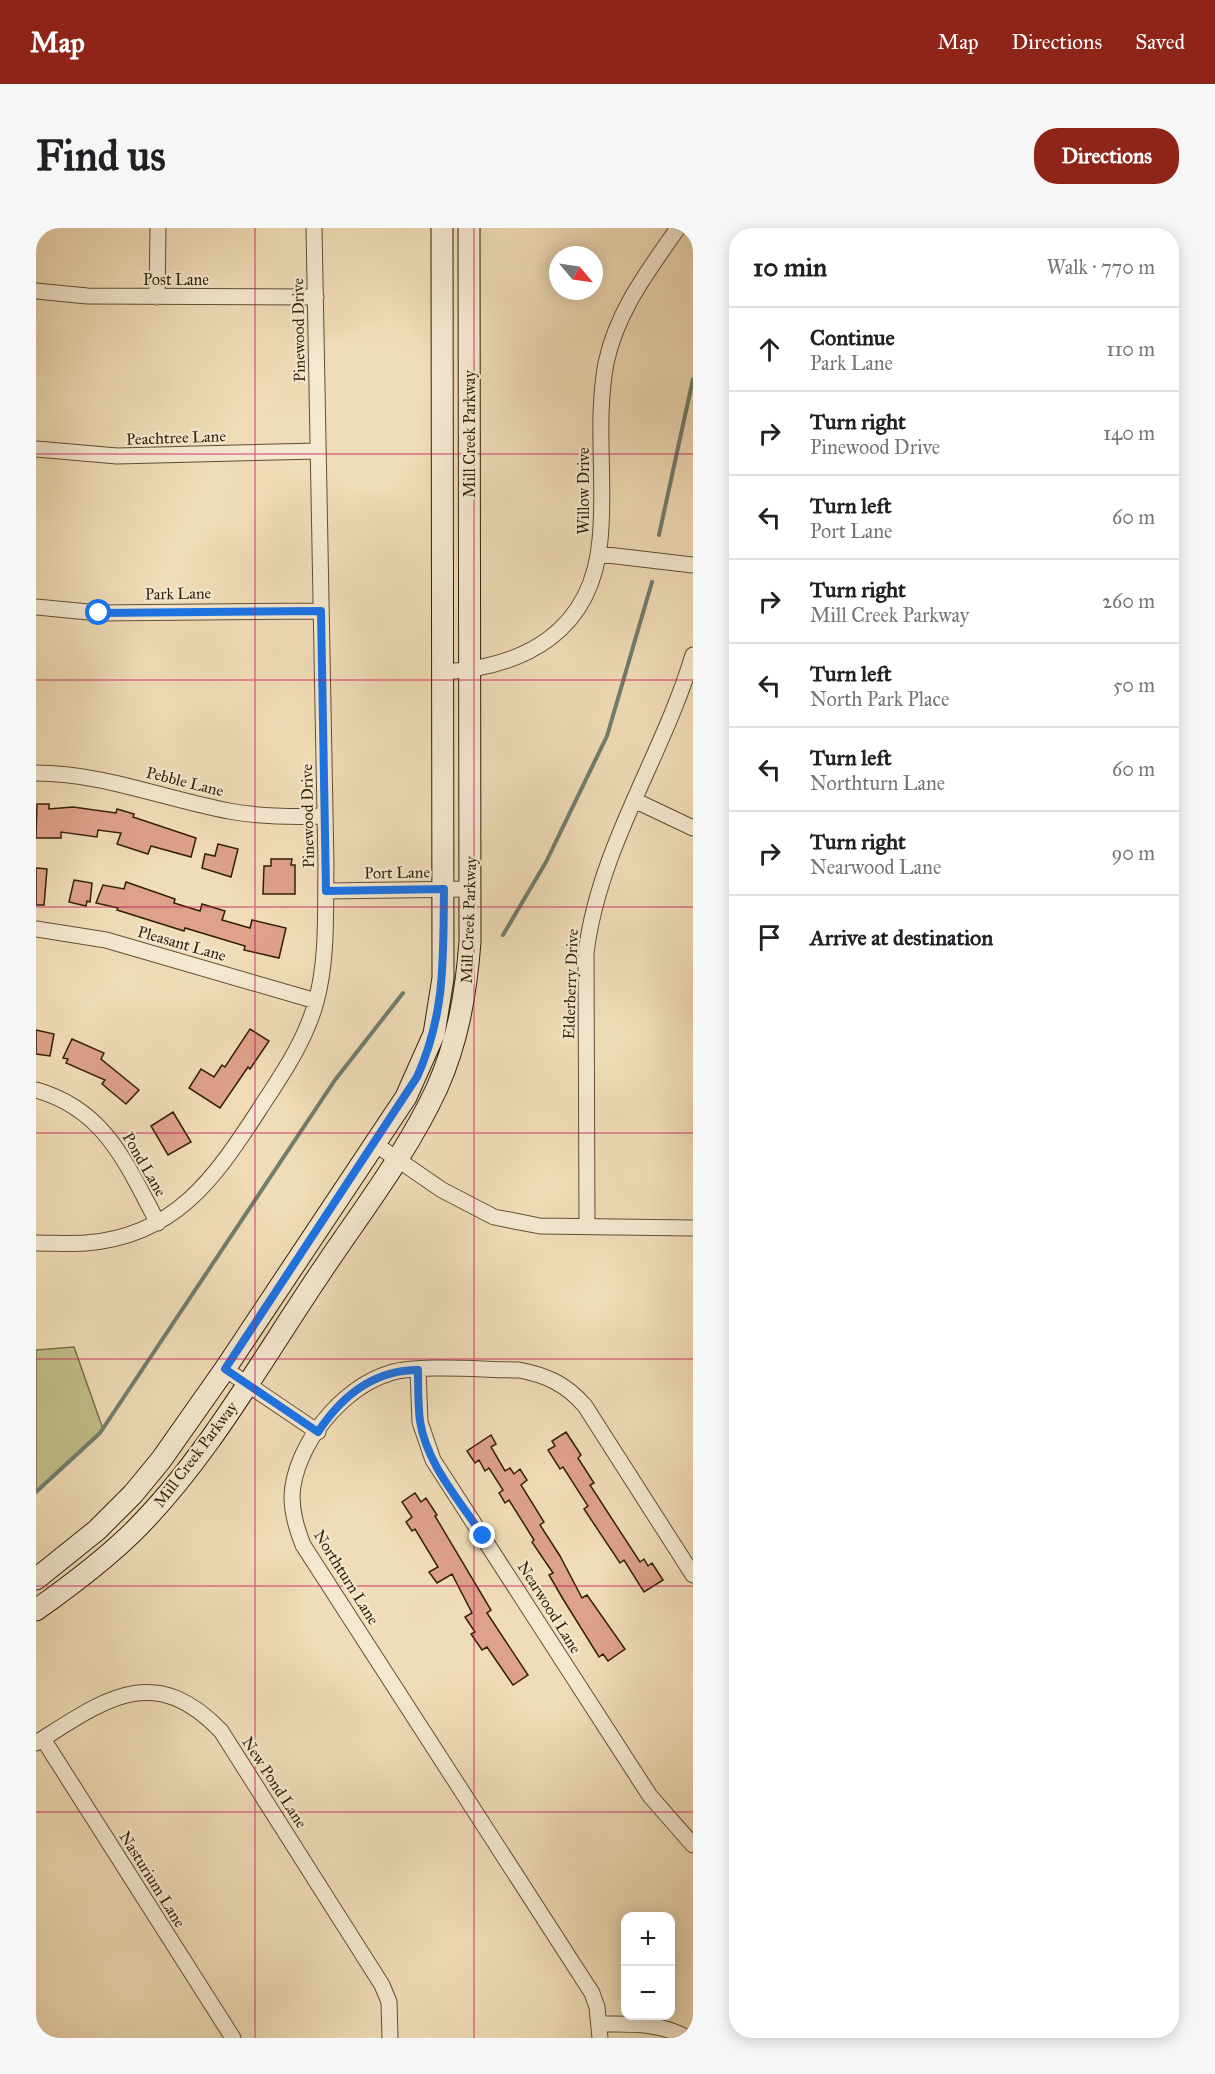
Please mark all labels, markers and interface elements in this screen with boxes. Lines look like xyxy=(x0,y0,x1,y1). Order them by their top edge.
text: Map xyxy=(30,25,85,60)
text: Map xyxy=(938,29,979,55)
text: Directions xyxy=(1012,29,1102,55)
text: Saved xyxy=(1135,29,1185,55)
button: Directions xyxy=(1034,128,1179,184)
text: Find us xyxy=(36,130,166,182)
north arrow xyxy=(549,246,603,300)
text: 10 min xyxy=(753,251,827,283)
text: Walk · 770 m xyxy=(1047,255,1155,279)
street label: Post Lane xyxy=(143,270,209,289)
street label: Pinewood Drive xyxy=(288,277,309,382)
text: Continue xyxy=(810,324,895,351)
icon: ahead xyxy=(753,333,786,366)
text: 110 m xyxy=(1107,337,1155,361)
text: Park Lane xyxy=(810,351,893,375)
street label: Mill Creek Parkway xyxy=(460,370,479,498)
text: Turn right xyxy=(810,408,906,435)
icon: right xyxy=(753,417,786,450)
text: 140 m xyxy=(1103,421,1155,445)
street label: Peachtree Lane xyxy=(126,426,227,449)
text: Pinewood Drive xyxy=(810,435,940,459)
street label: Willow Drive xyxy=(574,447,593,535)
text: Turn left xyxy=(810,492,892,519)
icon: left xyxy=(753,501,786,534)
text: 60 m xyxy=(1112,505,1155,529)
text: Port Lane xyxy=(810,519,892,543)
text: Turn right xyxy=(810,576,906,603)
street label: Park Lane xyxy=(145,583,212,604)
icon: right xyxy=(753,585,786,618)
text: 260 m xyxy=(1102,589,1155,613)
route start xyxy=(85,599,111,625)
text: Mill Creek Parkway xyxy=(810,603,969,627)
text: Turn left xyxy=(810,660,892,687)
icon: left xyxy=(753,669,786,702)
text: 50 m xyxy=(1113,673,1155,697)
text: North Park Place xyxy=(810,687,949,711)
text: Turn left xyxy=(810,744,892,771)
icon: left xyxy=(753,753,786,786)
text: 60 m xyxy=(1112,757,1155,781)
street label: Pebble Lane xyxy=(144,763,226,800)
street label: Pinewood Drive xyxy=(297,763,318,868)
text: Northturn Lane xyxy=(810,771,945,795)
text: Turn right xyxy=(810,828,906,855)
icon: right xyxy=(753,837,786,870)
text: 90 m xyxy=(1112,841,1155,865)
text: Nearwood Lane xyxy=(810,855,941,879)
street label: Mill Creek Parkway xyxy=(457,856,480,984)
street label: Port Lane xyxy=(364,862,430,883)
icon: arrive xyxy=(753,921,786,954)
street label: Pleasant Lane xyxy=(135,922,229,965)
text: Arrive at destination xyxy=(810,924,993,951)
street label: Elderberry Drive xyxy=(559,928,582,1040)
street label: Pond Lane xyxy=(119,1129,171,1200)
street label: Mill Creek Parkway xyxy=(149,1397,242,1511)
route end xyxy=(469,1522,495,1548)
street label: Northturn Lane xyxy=(310,1526,383,1628)
street label: Nearwood Lane xyxy=(514,1558,586,1657)
street label: New Pond Lane xyxy=(238,1733,311,1832)
street label: Nasturium Lane xyxy=(115,1828,190,1931)
map controls xyxy=(621,1912,675,2020)
button: + xyxy=(621,1912,675,1966)
button: − xyxy=(621,1966,675,2020)

